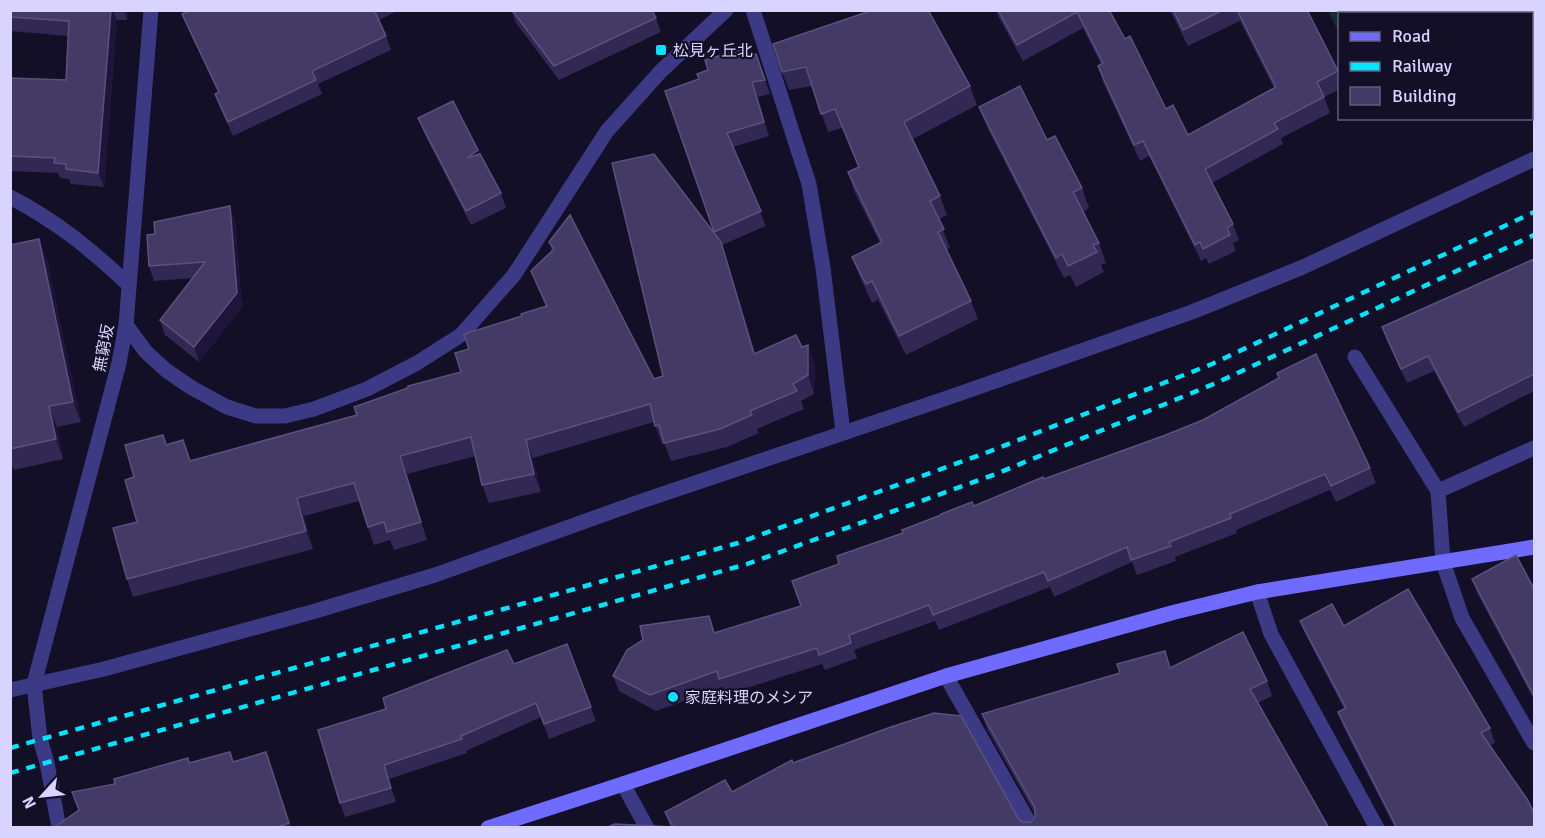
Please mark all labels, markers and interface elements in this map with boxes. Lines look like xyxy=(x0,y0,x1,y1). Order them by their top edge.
legend xyxy=(1338,12,1533,120)
text: Road xyxy=(1392,25,1431,47)
place label: 松見ヶ丘北 xyxy=(673,41,753,61)
marker: 松見ヶ丘北 xyxy=(654,43,668,57)
text: Railway xyxy=(1392,55,1453,77)
text: Building xyxy=(1392,85,1456,107)
street label: 無窮坂 xyxy=(90,323,118,374)
place label: 家庭料理のメシア xyxy=(685,688,813,708)
marker: 家庭料理のメシア xyxy=(666,690,680,704)
north arrow xyxy=(12,766,72,826)
text: N xyxy=(18,793,41,812)

